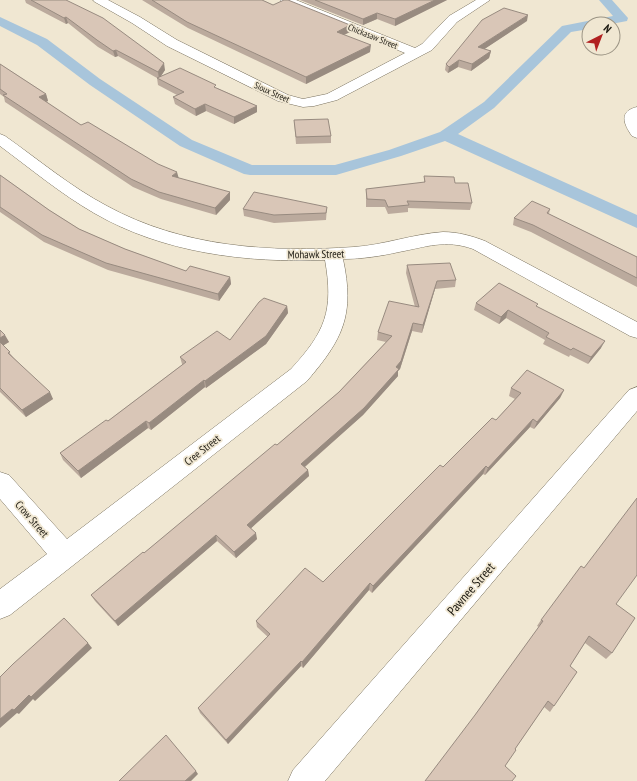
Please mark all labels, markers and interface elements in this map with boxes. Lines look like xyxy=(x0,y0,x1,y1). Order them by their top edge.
north arrow xyxy=(581,16,621,56)
street label: Chickasaw Street xyxy=(347,21,400,51)
text: N xyxy=(601,21,615,36)
street label: Sioux Street xyxy=(253,79,292,105)
street label: Mohawk Street xyxy=(288,247,344,261)
street label: Cree Street xyxy=(181,432,223,468)
street label: Crow Street xyxy=(12,498,52,540)
street label: Pawnee Street xyxy=(443,559,499,619)

